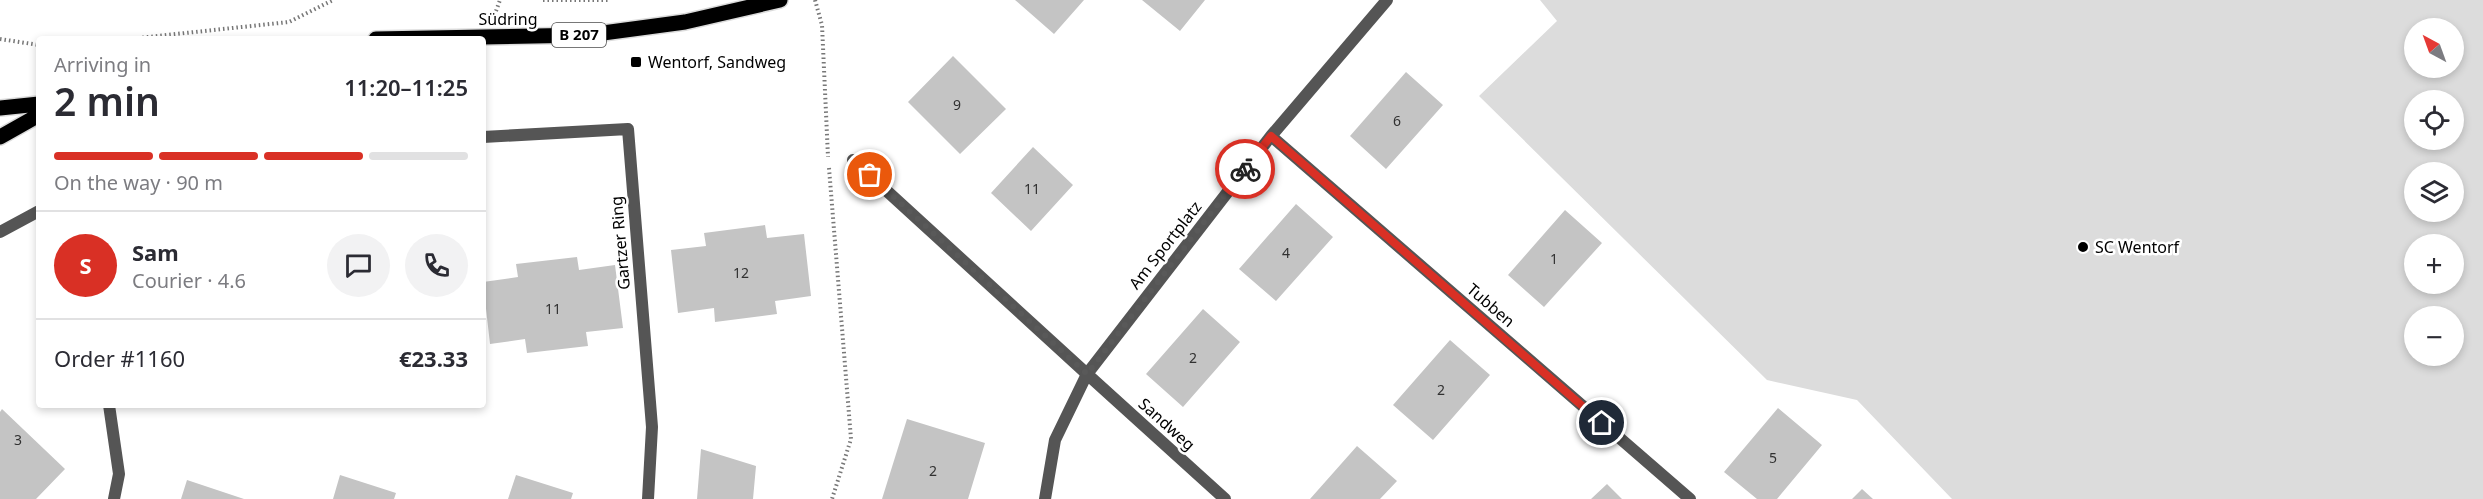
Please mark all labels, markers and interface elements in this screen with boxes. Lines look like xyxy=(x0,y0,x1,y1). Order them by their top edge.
street label: Südring xyxy=(479,8,537,30)
north arrow xyxy=(2404,18,2464,78)
map controls xyxy=(2404,18,2464,366)
road number: B 207 xyxy=(552,23,606,47)
text: Arriving in xyxy=(54,51,151,78)
place label: Wentorf, Sandweg xyxy=(648,51,786,73)
marker: Wentorf, Sandweg xyxy=(629,55,643,69)
text: 11:20–11:25 xyxy=(344,72,468,102)
text: 2 min xyxy=(54,74,160,127)
button: locate xyxy=(2404,90,2464,150)
house number: 9 xyxy=(953,95,961,114)
house number: 6 xyxy=(1393,111,1401,130)
courier xyxy=(1215,139,1275,199)
pin xyxy=(844,149,895,200)
icon: bike xyxy=(1229,153,1262,186)
icon: bag xyxy=(853,158,886,191)
button: layers xyxy=(2404,162,2464,222)
text: On the way · 90 m xyxy=(54,169,223,196)
house number: 11 xyxy=(1024,179,1040,198)
street label: Gartzer Ring xyxy=(605,195,635,291)
street label: Am Sportplatz xyxy=(1124,196,1206,294)
button: chat xyxy=(327,234,390,297)
button: phone xyxy=(405,234,468,297)
button: + xyxy=(2404,234,2464,294)
place label: SC Wentorf xyxy=(2095,236,2181,258)
text: Sam xyxy=(132,237,179,267)
marker: SC Wentorf xyxy=(2076,240,2090,254)
house number: 4 xyxy=(1282,243,1290,262)
house number: 1 xyxy=(1550,249,1558,268)
text: S xyxy=(79,250,92,280)
house number: 12 xyxy=(733,263,749,282)
text: Courier · 4.6 xyxy=(132,267,246,294)
street label: Tubben xyxy=(1462,278,1520,332)
house number: 11 xyxy=(545,299,561,318)
button: − xyxy=(2404,306,2464,366)
text: Order #1160 xyxy=(54,343,185,373)
text: €23.33 xyxy=(399,343,468,373)
house number: 2 xyxy=(1189,348,1197,367)
house number: 2 xyxy=(1437,380,1445,399)
street label: Sandweg xyxy=(1134,393,1200,455)
pin xyxy=(1576,397,1627,448)
icon: home xyxy=(1585,406,1618,439)
house number: 3 xyxy=(14,430,22,449)
house number: 5 xyxy=(1769,448,1777,467)
house number: 2 xyxy=(929,461,937,480)

